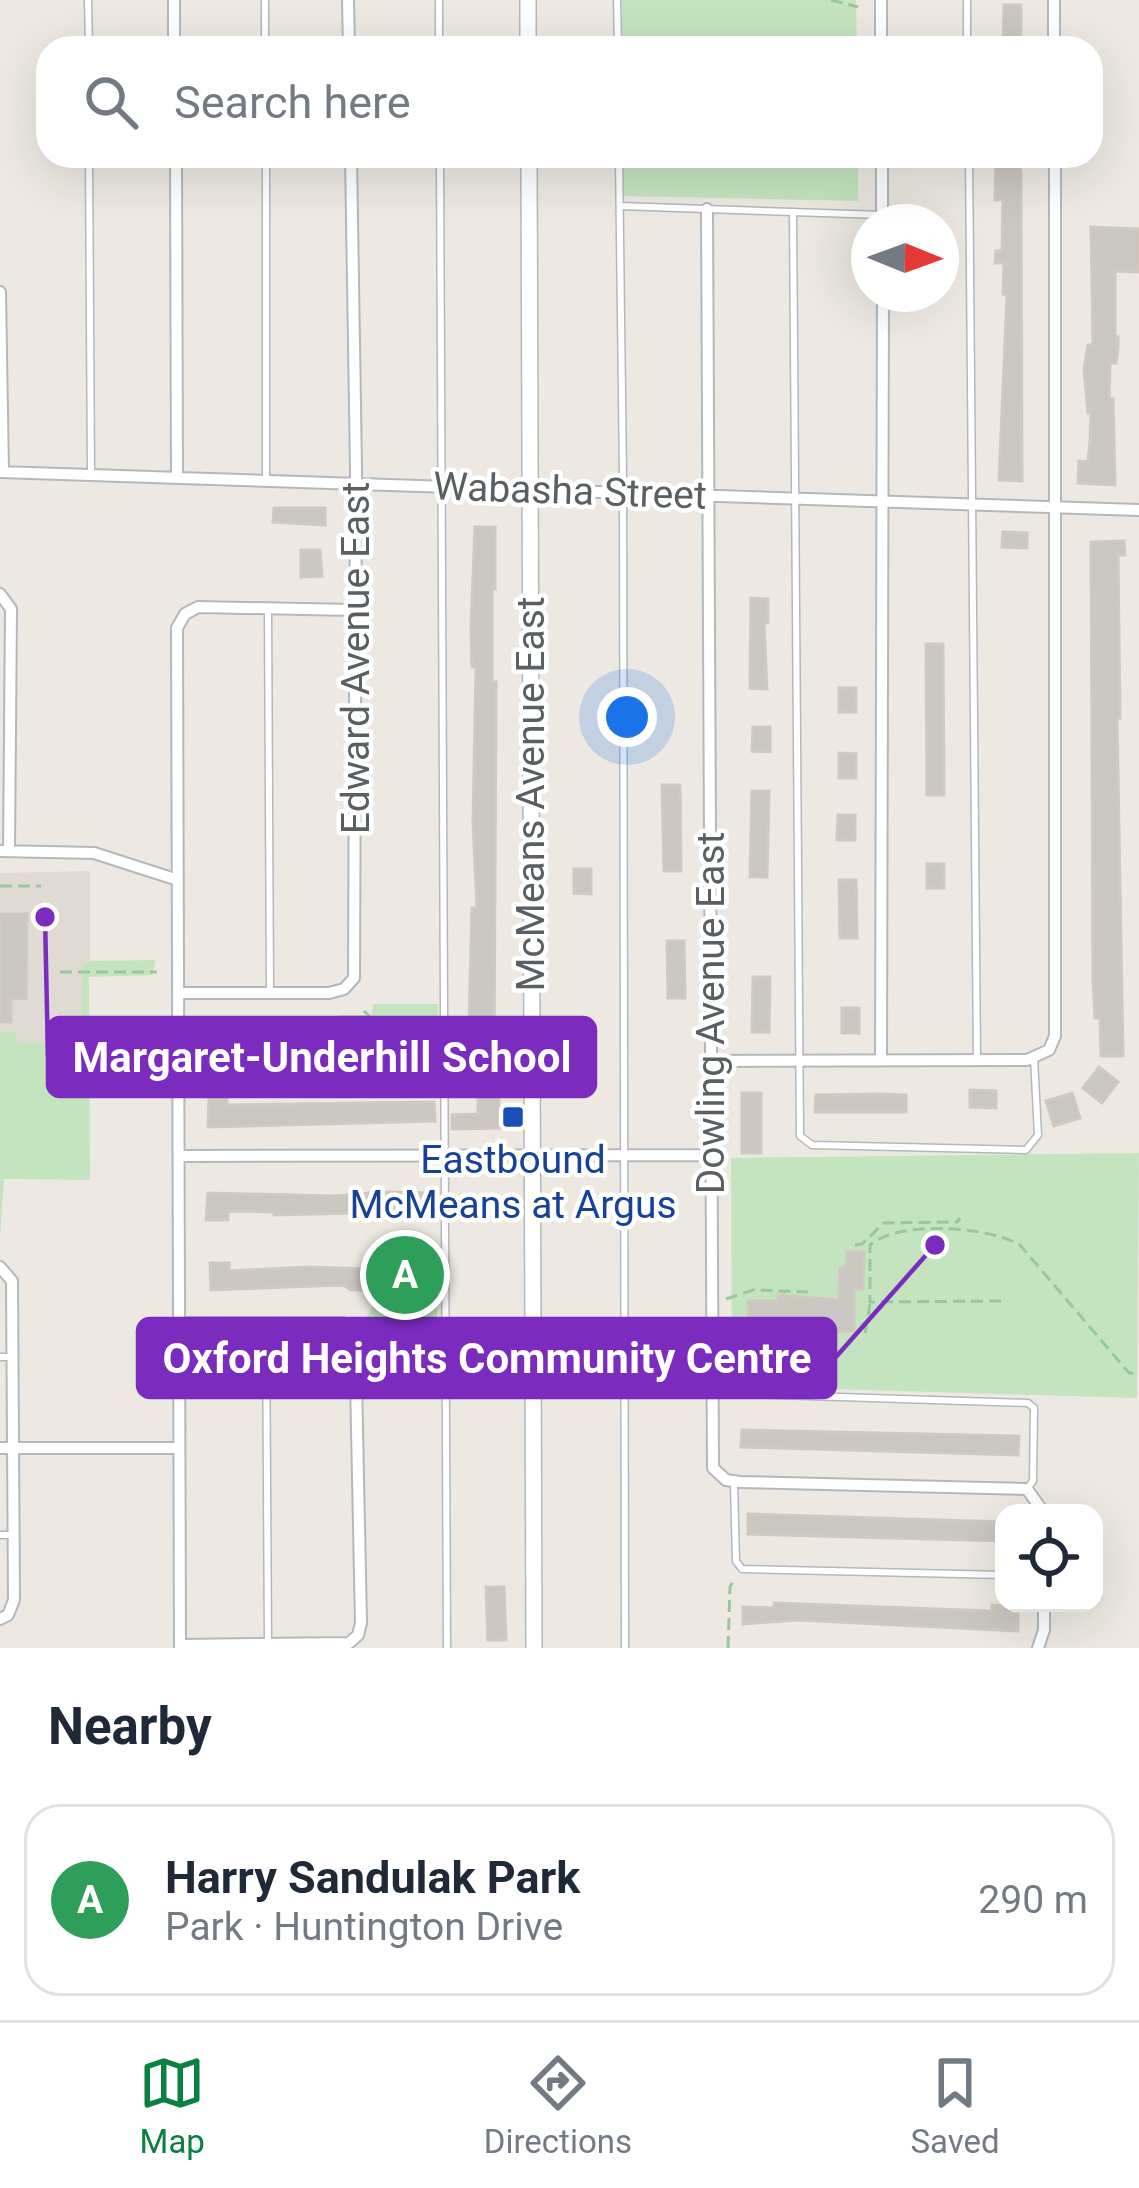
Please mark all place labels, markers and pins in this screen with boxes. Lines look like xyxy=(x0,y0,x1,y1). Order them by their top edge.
callout: Margaret-Underhill School xyxy=(48,1018,595,1096)
marker: Eastbound McMeans at Argus xyxy=(500,1104,526,1130)
place label: Eastbound McMeans at Argus xyxy=(349,1137,677,1228)
pin: A xyxy=(366,1230,444,1320)
callout: Oxford Heights Community Centre xyxy=(138,1319,835,1397)

